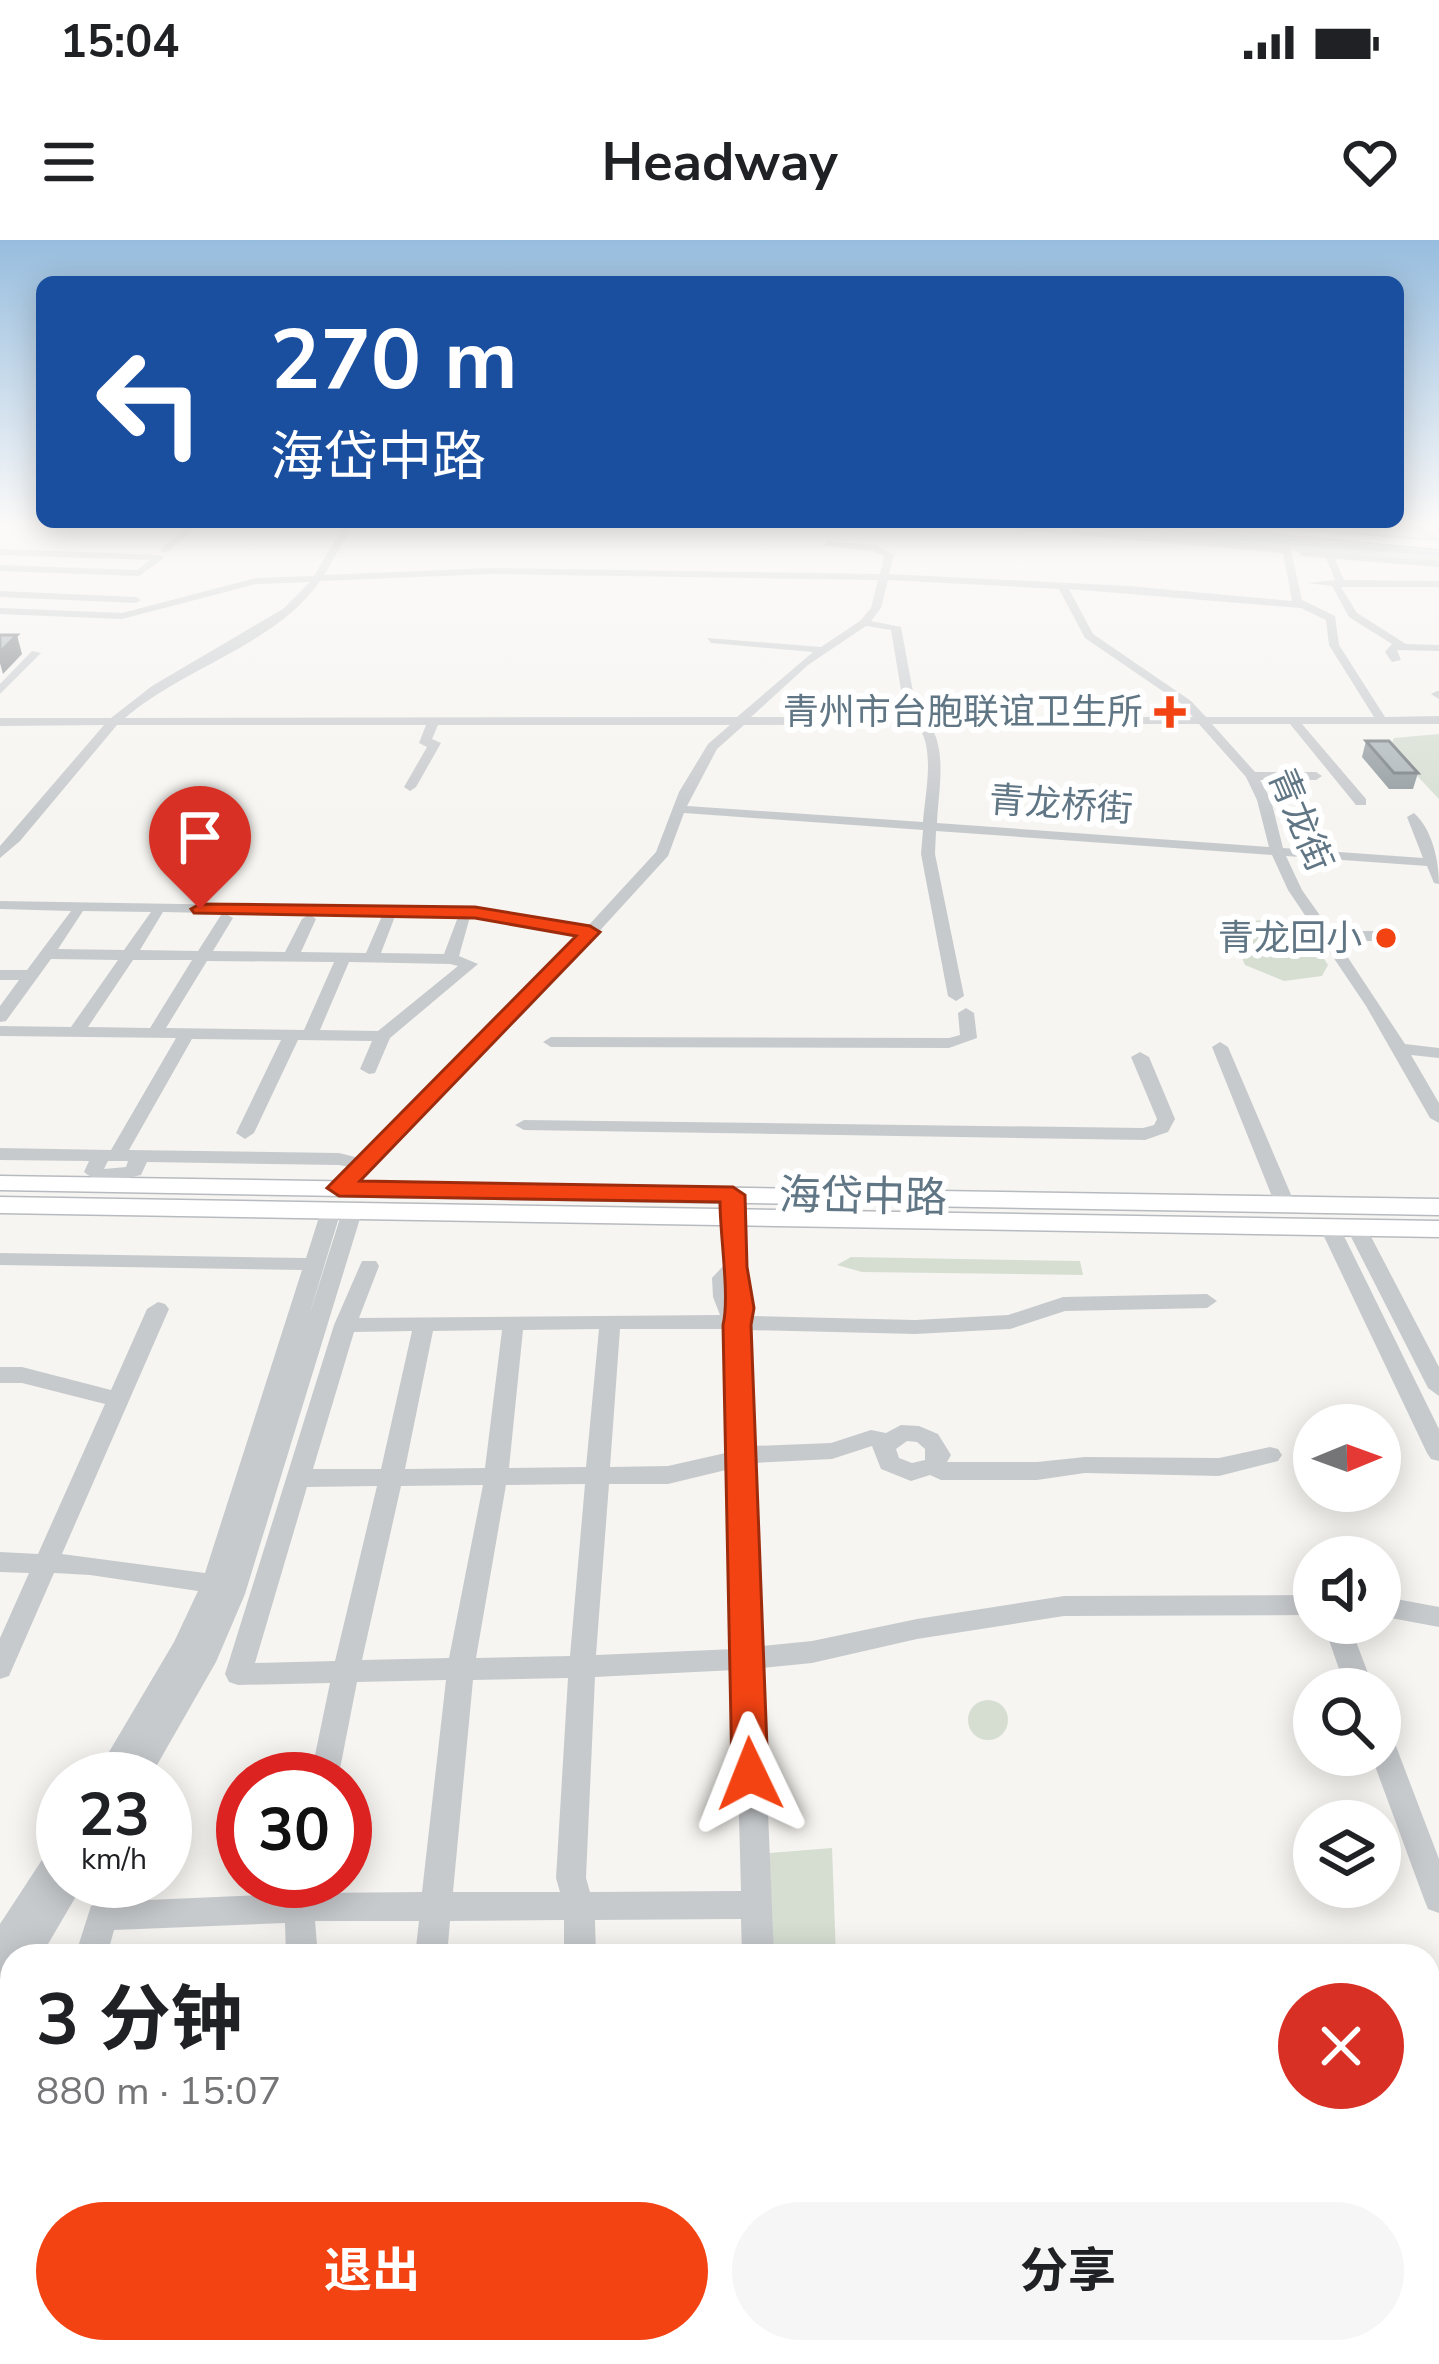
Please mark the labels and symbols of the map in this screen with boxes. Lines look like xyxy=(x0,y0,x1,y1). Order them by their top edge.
place label: 青州市台胞联谊卫生所 xyxy=(783,688,1143,737)
marker: 青州市台胞联谊卫生所 xyxy=(1154,696,1186,728)
street label: 青龙街 xyxy=(1256,761,1344,879)
street label: 青龙桥街 xyxy=(987,776,1135,834)
pin xyxy=(149,786,251,909)
place label: 青龙回小 xyxy=(1218,914,1362,963)
marker: 青龙回小 xyxy=(1373,925,1399,951)
street label: 海岱中路 xyxy=(779,1167,947,1227)
north arrow xyxy=(1293,1404,1401,1512)
position arrow xyxy=(687,1711,813,1837)
speed limit sign: 30 xyxy=(216,1752,372,1908)

